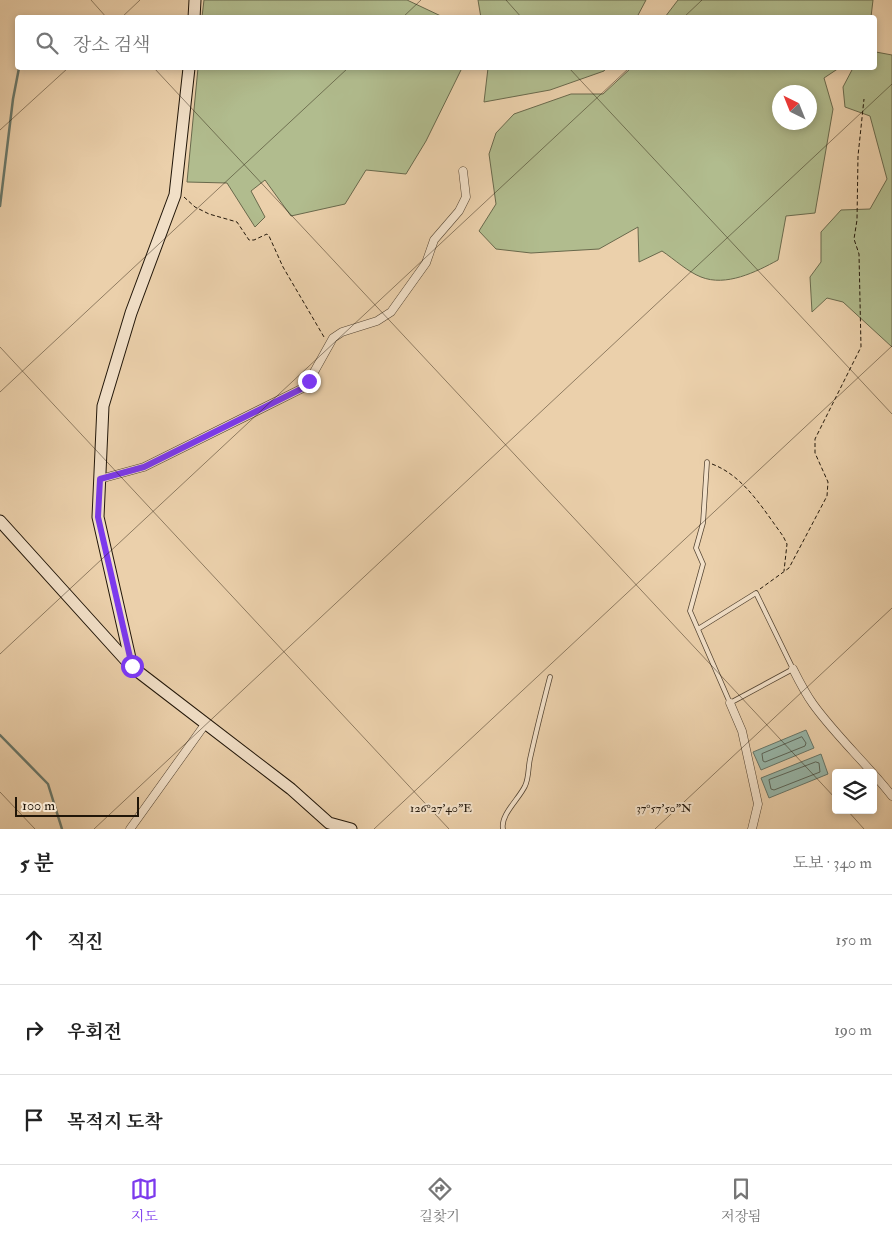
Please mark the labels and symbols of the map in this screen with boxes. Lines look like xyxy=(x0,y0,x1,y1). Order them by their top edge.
north arrow xyxy=(772,85,817,130)
route end xyxy=(298,370,321,393)
route start xyxy=(121,655,144,678)
scale bar xyxy=(15,794,139,817)
text: 126°27'40"E xyxy=(410,801,472,816)
text: 37°57'50"N xyxy=(636,801,692,816)

